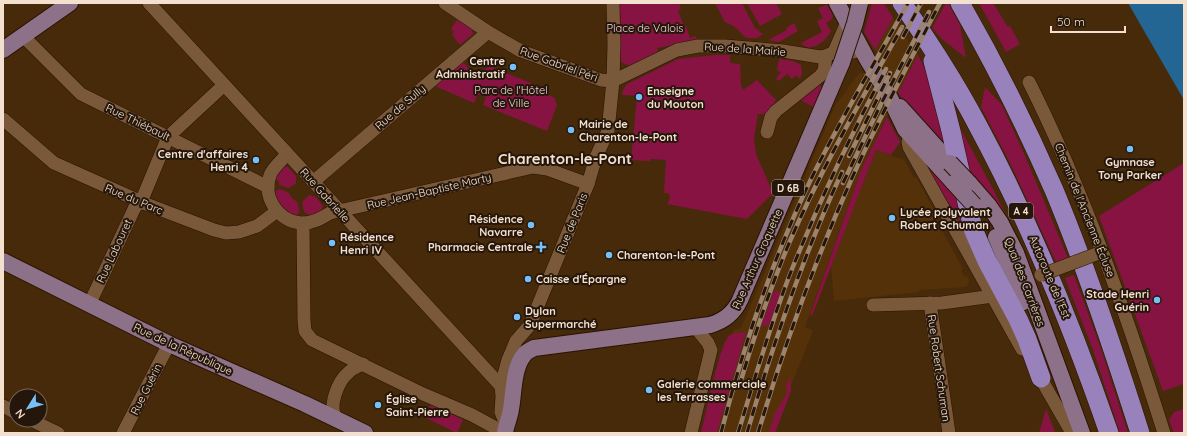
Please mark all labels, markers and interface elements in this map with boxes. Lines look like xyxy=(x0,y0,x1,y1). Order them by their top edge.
scale bar xyxy=(1051,8,1125,34)
text: 50 m xyxy=(1057,14,1085,29)
park label: Place de Valois xyxy=(607,21,683,35)
street label: Rue de la Mairie xyxy=(704,39,786,59)
street label: Rue Gabriel Péri xyxy=(518,43,600,85)
place label: Centre Administratif xyxy=(436,54,506,81)
marker: Centre Administratif xyxy=(508,62,518,72)
street label: Rue de Sully xyxy=(372,81,428,133)
park label: Parc de l'Hôtel de Ville xyxy=(474,83,548,110)
place label: Enseigne du Mouton xyxy=(647,84,704,111)
marker: Enseigne du Mouton xyxy=(634,92,644,102)
street label: Rue Thiébault xyxy=(104,100,173,144)
place label: Mairie de Charenton-le-Pont xyxy=(579,117,677,144)
marker: Mairie de Charenton-le-Pont xyxy=(566,125,576,135)
street label: Chemin de l'Ancienne Écluse xyxy=(1052,141,1118,279)
marker: Gymnase Tony Parker xyxy=(1125,144,1135,154)
place label: Centre d'affaires Henri 4 xyxy=(158,147,249,174)
district label: Charenton-le-Pont xyxy=(498,149,632,168)
marker: Centre d'affaires Henri 4 xyxy=(251,155,261,165)
place label: Gymnase Tony Parker xyxy=(1098,155,1162,182)
street label: Rue Gabrielle xyxy=(297,165,353,225)
street label: Rue Jean-Baptiste Marty xyxy=(365,170,493,212)
road number: D 6B xyxy=(772,180,804,196)
street label: Rue du Parc xyxy=(103,181,165,218)
street label: Rue de Paris xyxy=(554,191,590,255)
road number: A 4 xyxy=(1009,203,1033,219)
place label: Lycée polyvalent Robert Schuman xyxy=(900,205,991,232)
street label: Rue Arthur Croquette xyxy=(729,207,785,311)
place label: Résidence Navarre xyxy=(469,212,524,239)
marker: Lycée polyvalent Robert Schuman xyxy=(887,213,897,223)
street label: Rue Labouret xyxy=(93,217,135,285)
marker: Résidence Navarre xyxy=(526,220,536,230)
place label: Résidence Henri IV xyxy=(340,230,395,257)
street label: Autoroute de l’Est xyxy=(1026,233,1074,321)
street label: Quai des Carrières xyxy=(1002,236,1048,328)
marker: Résidence Henri IV xyxy=(327,238,337,248)
place label: Pharmacie Centrale xyxy=(428,240,534,254)
marker: Pharmacie Centrale xyxy=(536,242,546,252)
place label: Charenton-le-Pont xyxy=(617,248,715,262)
marker: Charenton-le-Pont xyxy=(604,250,614,260)
place label: Caisse d'Épargne xyxy=(536,272,627,286)
marker: Caisse d'Épargne xyxy=(523,274,533,284)
place label: Stade Henri Guérin xyxy=(1086,287,1149,314)
marker: Stade Henri Guérin xyxy=(1152,295,1162,305)
place label: Dylan Supermarché xyxy=(525,304,597,331)
marker: Dylan Supermarché xyxy=(512,312,522,322)
street label: Rue Robert Schuman xyxy=(925,314,953,422)
street label: Rue de la République xyxy=(131,320,235,378)
street label: Rue Guérin xyxy=(127,361,165,417)
place label: Galerie commerciale les Terrasses xyxy=(657,377,767,404)
marker: Galerie commerciale les Terrasses xyxy=(644,385,654,395)
north arrow xyxy=(8,388,48,428)
place label: Église Saint-Pierre xyxy=(386,392,450,419)
marker: Église Saint-Pierre xyxy=(373,400,383,410)
text: N xyxy=(12,407,28,421)

